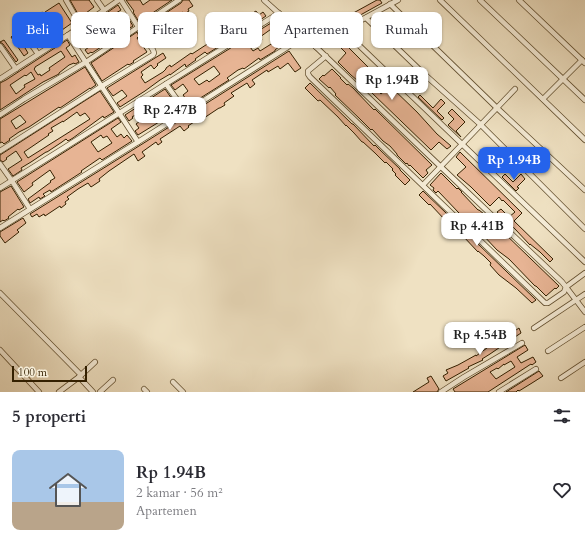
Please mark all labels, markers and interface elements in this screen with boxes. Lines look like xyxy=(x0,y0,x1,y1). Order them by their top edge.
chip: Beli xyxy=(12,12,63,48)
chip: Sewa xyxy=(71,12,130,48)
chip: Filter xyxy=(138,12,197,48)
chip: Baru xyxy=(205,12,262,48)
chip: Apartemen xyxy=(270,12,363,48)
chip: Rumah xyxy=(371,12,442,48)
pin: Rp 1.94B xyxy=(351,67,433,101)
text: Rp 1.94B xyxy=(365,71,419,89)
pin: Rp 2.47B xyxy=(129,97,211,131)
text: Rp 2.47B xyxy=(143,101,197,119)
pin: Rp 1.94B xyxy=(473,147,555,181)
text: Rp 1.94B xyxy=(487,151,541,169)
pin: Rp 4.41B xyxy=(436,213,518,247)
text: Rp 4.41B xyxy=(450,217,504,235)
pin: Rp 4.54B xyxy=(439,322,521,356)
text: Rp 4.54B xyxy=(453,326,507,344)
scale bar xyxy=(12,364,87,383)
text: 100 m xyxy=(18,365,47,380)
text: 5 properti xyxy=(12,405,86,428)
icon: filters xyxy=(551,405,573,427)
text: Rp 1.94B xyxy=(136,461,206,484)
icon: home xyxy=(44,466,92,514)
icon: heart xyxy=(551,479,573,501)
text: 2 kamar · 56 m² xyxy=(136,484,223,502)
text: Apartemen xyxy=(136,502,197,520)

